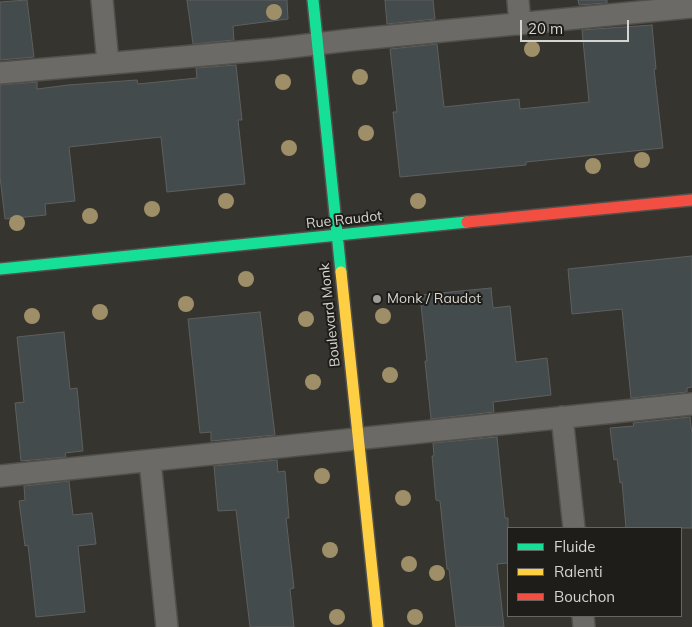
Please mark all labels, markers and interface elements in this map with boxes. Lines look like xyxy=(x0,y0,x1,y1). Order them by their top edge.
scale bar xyxy=(522,10,631,42)
text: 20 m xyxy=(528,19,563,38)
street label: Rue Raudot xyxy=(305,208,383,232)
street label: Boulevard Monk xyxy=(316,262,344,368)
place label: Monk / Raudot xyxy=(387,291,481,307)
marker: Monk / Raudot xyxy=(371,293,383,305)
legend xyxy=(507,527,682,617)
text: Fluide xyxy=(554,537,595,556)
text: Ralenti xyxy=(554,562,603,581)
text: Bouchon xyxy=(554,587,615,606)

